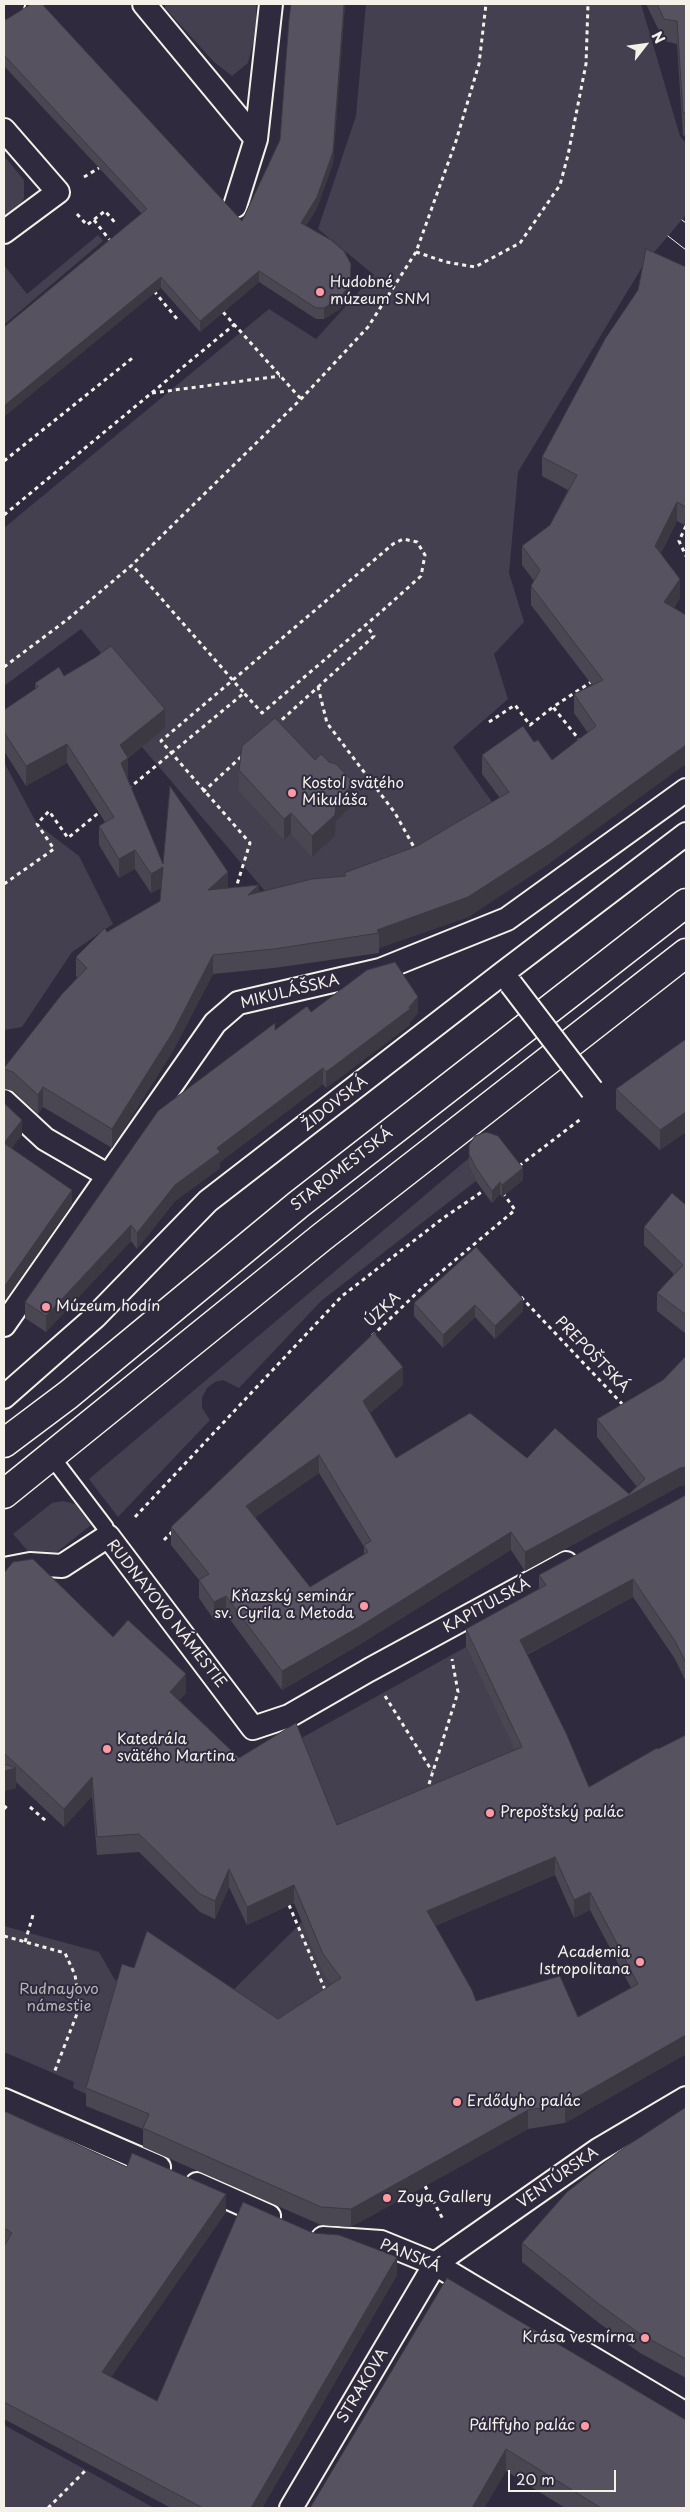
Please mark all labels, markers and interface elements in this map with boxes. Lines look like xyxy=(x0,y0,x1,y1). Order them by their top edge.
north arrow xyxy=(620,20,670,70)
text: N xyxy=(647,27,670,47)
place label: Hudobné múzeum SNM xyxy=(330,274,430,309)
marker: Hudobné múzeum SNM xyxy=(314,286,326,298)
place label: Kostol svätého Mikuláša xyxy=(302,775,404,810)
marker: Kostol svätého Mikuláša xyxy=(286,787,298,799)
street label: MIKULÁŠSKA xyxy=(239,971,341,1013)
street label: ŽIDOVSKÁ xyxy=(299,1073,371,1135)
street label: STAROMESTSKÁ xyxy=(287,1125,397,1215)
street label: ÚZKA xyxy=(361,1289,405,1331)
place label: Múzeum hodín xyxy=(56,1298,160,1316)
marker: Múzeum hodín xyxy=(40,1301,52,1313)
street label: PREPOŠTSKÁ xyxy=(551,1313,633,1397)
street label: RUDNAYOVO NÁMESTIE xyxy=(102,1536,230,1692)
street label: KAPITULSKÁ xyxy=(440,1575,534,1637)
place label: Kňazský seminár sv. Cyrila a Metoda xyxy=(214,1588,354,1623)
marker: Kňazský seminár sv. Cyrila a Metoda xyxy=(358,1600,370,1612)
place label: Katedrála svätého Martina xyxy=(117,1731,235,1766)
marker: Katedrála svätého Martina xyxy=(101,1743,113,1755)
place label: Prepoštský palác xyxy=(500,1804,624,1822)
marker: Prepoštský palác xyxy=(484,1807,496,1819)
place label: Academia Istropolitana xyxy=(539,1944,630,1979)
marker: Academia Istropolitana xyxy=(634,1956,646,1968)
park label: Rudnayovo námestie xyxy=(19,1981,99,2016)
place label: Erdődyho palác xyxy=(467,2093,580,2111)
marker: Erdődyho palác xyxy=(451,2096,463,2108)
street label: VENTÚRSKA xyxy=(514,2144,602,2212)
place label: Zoya Gallery xyxy=(397,2189,492,2207)
marker: Zoya Gallery xyxy=(381,2192,393,2204)
street label: PANSKÁ xyxy=(377,2236,443,2276)
place label: Krása vesmírna xyxy=(522,2329,635,2347)
marker: Krása vesmírna xyxy=(639,2332,651,2344)
street label: STRAKOVA xyxy=(334,2345,392,2427)
place label: Pálffyho palác xyxy=(469,2417,575,2435)
marker: Pálffyho palác xyxy=(579,2420,591,2432)
scale bar xyxy=(510,2460,618,2492)
text: 20 m xyxy=(516,2467,555,2490)

